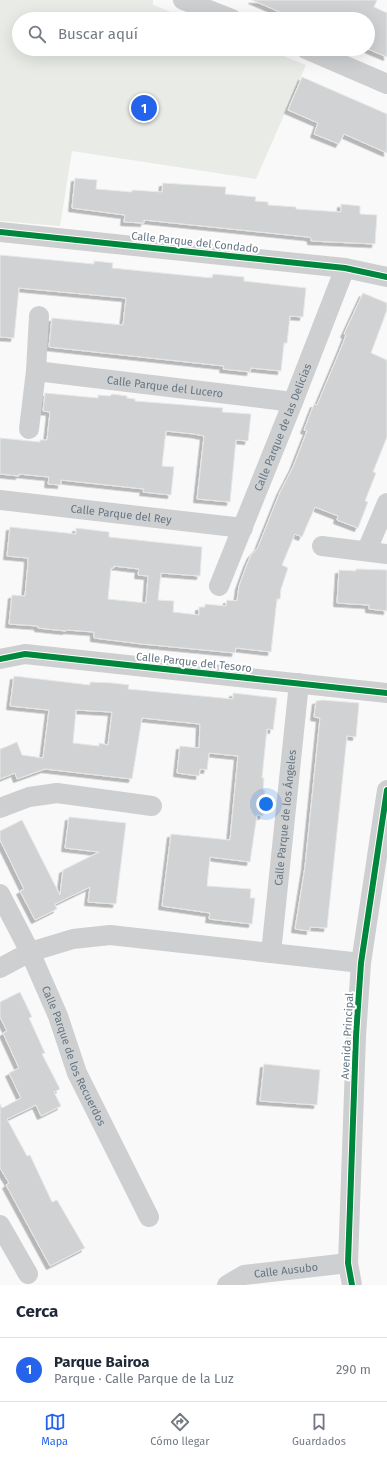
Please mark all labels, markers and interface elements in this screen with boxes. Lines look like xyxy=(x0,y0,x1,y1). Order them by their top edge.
search box xyxy=(12,12,375,56)
icon: search xyxy=(26,23,48,45)
text: Buscar aquí xyxy=(58,25,138,43)
pin: 1 xyxy=(131,93,157,123)
street label: Calle Parque del Condado xyxy=(131,229,259,256)
street label: Calle Parque de las Delicias xyxy=(252,362,314,493)
street label: Calle Parque del Lucero xyxy=(106,374,224,401)
street label: Calle Parque del Rey xyxy=(70,502,173,527)
street label: Calle Parque del Tesoro xyxy=(135,650,253,675)
street label: Calle Parque de los Ángeles xyxy=(272,749,299,886)
your location xyxy=(256,794,276,814)
street label: Calle Parque de los Recuerdos xyxy=(39,984,108,1128)
street label: Avenida Principal xyxy=(339,992,356,1080)
street label: Calle Ausubo xyxy=(253,1260,319,1281)
text: Cerca xyxy=(16,1301,58,1322)
text: Parque Bairoa xyxy=(54,1353,150,1371)
text: 1 xyxy=(26,1362,32,1377)
text: 290 m xyxy=(336,1362,371,1377)
text: Parque · Calle Parque de la Luz xyxy=(54,1371,234,1386)
tab: Mapa xyxy=(41,1411,68,1448)
tab: Cómo llegar xyxy=(150,1411,210,1448)
tab: Guardados xyxy=(292,1411,346,1448)

